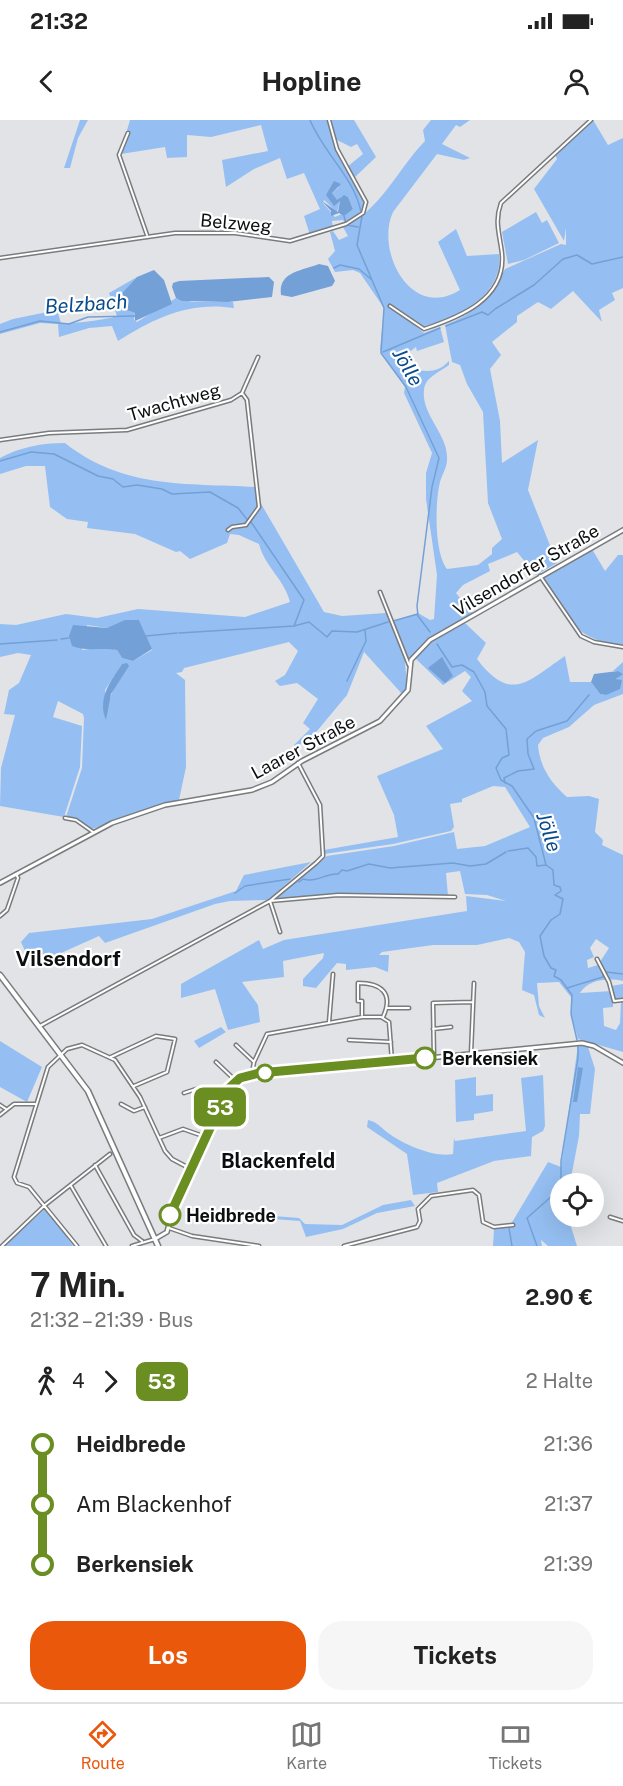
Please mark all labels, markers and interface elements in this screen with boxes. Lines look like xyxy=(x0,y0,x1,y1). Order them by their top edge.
text: 21:32 xyxy=(30,8,88,34)
icon: back xyxy=(30,65,63,98)
text: Hopline xyxy=(262,65,361,97)
icon: person xyxy=(560,65,593,98)
street label: Belzweg xyxy=(199,209,273,237)
water label: Belzbach xyxy=(44,289,128,319)
water label: Jölle xyxy=(387,343,429,391)
street label: Twachtweg xyxy=(125,379,223,425)
street label: Vilsendorfer Straße xyxy=(450,520,602,620)
street label: Laarer Straße xyxy=(247,711,359,783)
water label: Jölle xyxy=(531,809,567,855)
district label: Vilsendorf xyxy=(16,946,120,971)
marker: Berkensiek xyxy=(414,1047,436,1069)
place label: Berkensiek xyxy=(442,1048,539,1069)
unlabelled marker xyxy=(256,1064,274,1082)
line badge: 53 xyxy=(193,1088,247,1126)
text: 53 xyxy=(206,1095,234,1120)
district label: Blackenfeld xyxy=(221,1149,335,1173)
map controls xyxy=(550,1173,604,1227)
button: locate xyxy=(550,1173,604,1227)
marker: Heidbrede xyxy=(159,1204,181,1226)
place label: Heidbrede xyxy=(186,1205,276,1226)
text: 7 Min. xyxy=(30,1266,126,1304)
text: 2.90 € xyxy=(525,1284,593,1310)
text: 21:32 – 21:39 · Bus xyxy=(30,1308,193,1332)
icon: walk xyxy=(30,1365,63,1398)
icon: forward xyxy=(94,1365,127,1398)
text: 4 xyxy=(72,1369,85,1393)
text: 53 xyxy=(148,1369,176,1394)
text: 2 Halte xyxy=(526,1369,593,1393)
text: Heidbrede xyxy=(76,1431,186,1457)
text: 21:36 xyxy=(544,1432,593,1456)
text: Am Blackenhof xyxy=(76,1491,232,1517)
text: 21:37 xyxy=(544,1492,593,1516)
text: Berkensiek xyxy=(76,1551,194,1577)
text: 21:39 xyxy=(543,1552,593,1576)
button: Los xyxy=(30,1621,306,1690)
button: Tickets xyxy=(318,1621,593,1690)
tab: Route xyxy=(81,1718,125,1773)
tab: Karte xyxy=(286,1718,327,1773)
tab: Tickets xyxy=(489,1718,542,1773)

